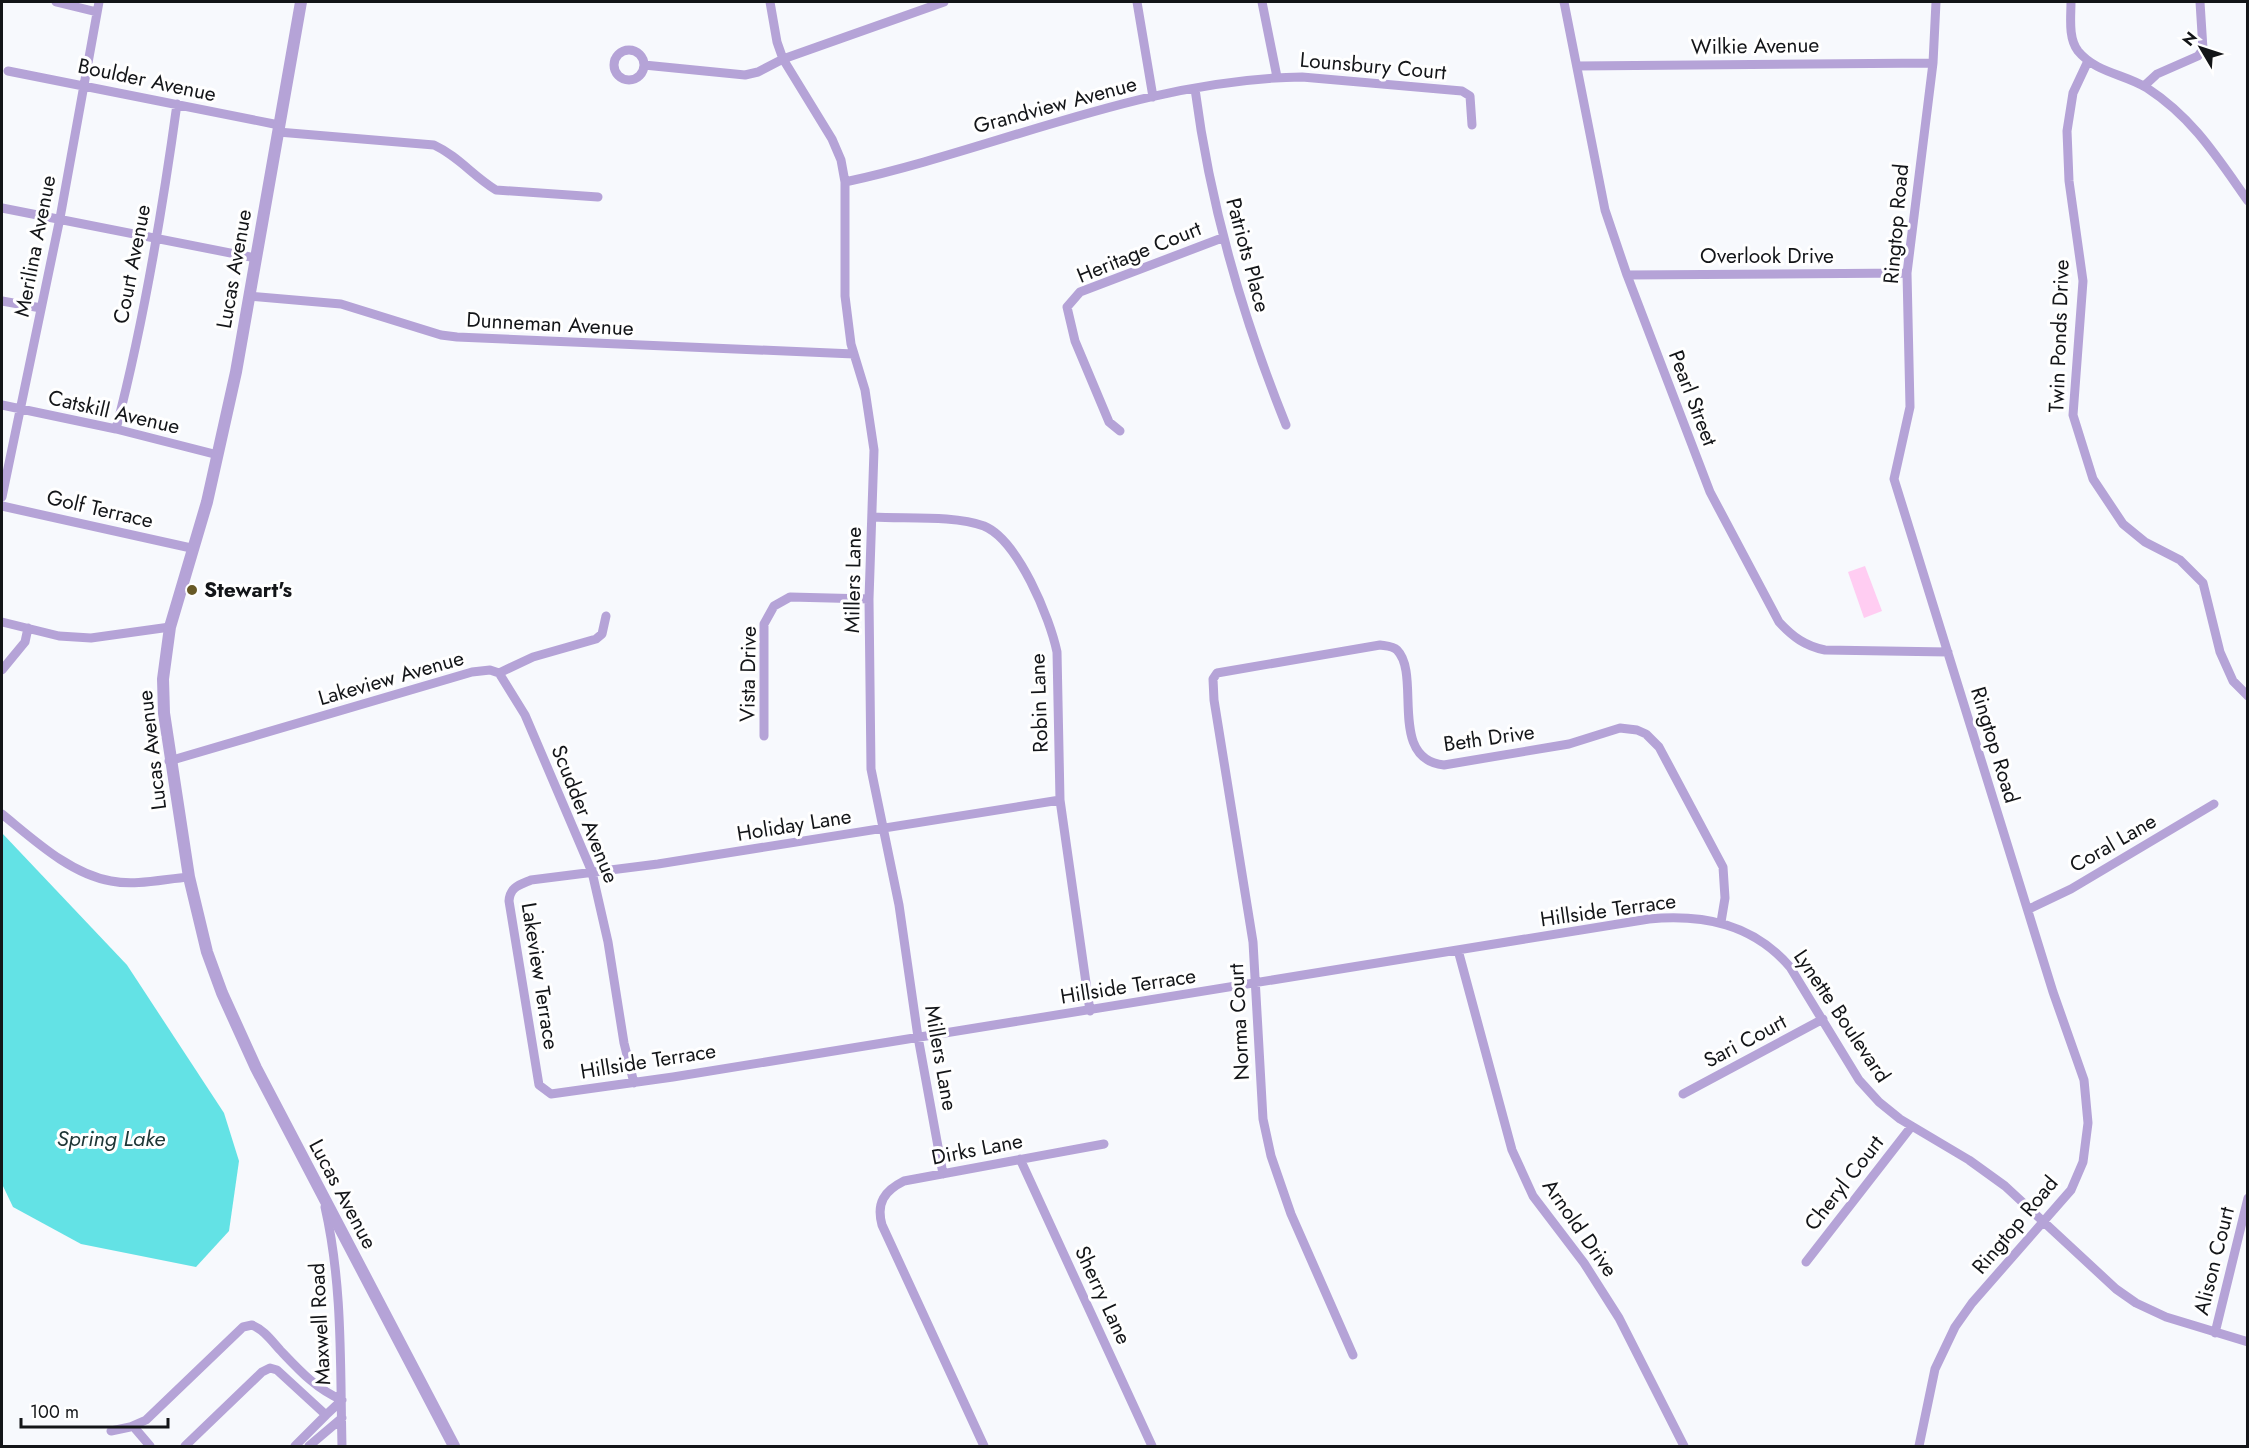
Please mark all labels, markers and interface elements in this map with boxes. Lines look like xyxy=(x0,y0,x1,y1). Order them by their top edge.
north arrow xyxy=(2171,18,2231,78)
text: N xyxy=(2177,27,2203,51)
street label: Wilkie Avenue xyxy=(1691,30,1820,62)
street label: Lounsbury Court xyxy=(1299,45,1447,87)
street label: Boulder Avenue xyxy=(75,51,219,109)
street label: Grandview Avenue xyxy=(970,69,1140,141)
street label: Ringtop Road xyxy=(1876,163,1916,285)
street label: Merilina Avenue xyxy=(7,172,63,319)
street label: Patriots Place xyxy=(1218,194,1278,316)
street label: Court Avenue xyxy=(106,202,158,326)
street label: Lucas Avenue xyxy=(209,207,259,331)
street label: Heritage Court xyxy=(1072,213,1206,291)
street label: Overlook Drive xyxy=(1700,241,1834,271)
street label: Twin Ponds Drive xyxy=(2041,259,2077,413)
street label: Dunneman Avenue xyxy=(466,305,635,343)
street label: Pearl Street xyxy=(1661,346,1725,450)
street label: Catskill Avenue xyxy=(45,382,183,442)
street label: Golf Terrace xyxy=(44,482,157,536)
street label: Millers Lane xyxy=(837,526,869,633)
place label: Stewart's xyxy=(204,575,292,605)
marker: Stewart's xyxy=(185,583,199,597)
street label: Vista Drive xyxy=(732,626,764,722)
street label: Lakeview Avenue xyxy=(315,643,467,713)
street label: Robin Lane xyxy=(1022,653,1056,753)
street label: Ringtop Road xyxy=(1963,683,2027,807)
street label: Lucas Avenue xyxy=(130,688,174,812)
street label: Beth Drive xyxy=(1442,717,1537,759)
street label: Scudder Avenue xyxy=(544,741,626,888)
street label: Holiday Lane xyxy=(735,801,854,849)
street label: Coral Lane xyxy=(2064,806,2162,880)
street label: Hillside Terrace xyxy=(1538,886,1678,934)
street label: Lakeview Terrace xyxy=(514,900,566,1052)
street label: Lynette Boulevard xyxy=(1786,943,1898,1089)
street label: Hillside Terrace xyxy=(1058,960,1198,1012)
street label: Norma Court xyxy=(1221,963,1257,1081)
street label: Millers Lane xyxy=(917,1003,965,1113)
street label: Sari Court xyxy=(1698,1007,1792,1075)
street label: Hillside Terrace xyxy=(578,1035,718,1087)
water label: Spring Lake xyxy=(57,1122,165,1154)
street label: Dirks Lane xyxy=(929,1125,1025,1173)
street label: Cheryl Court xyxy=(1797,1129,1891,1237)
street label: Lucas Avenue xyxy=(301,1134,385,1254)
street label: Ringtop Road xyxy=(1965,1169,2065,1281)
street label: Arnold Drive xyxy=(1535,1173,1625,1283)
street label: Alison Court xyxy=(2186,1204,2242,1318)
street label: Sherry Lane xyxy=(1067,1241,1139,1349)
street label: Maxwell Road xyxy=(302,1262,338,1386)
scale bar xyxy=(21,1391,168,1429)
text: 100 m xyxy=(30,1399,79,1425)

